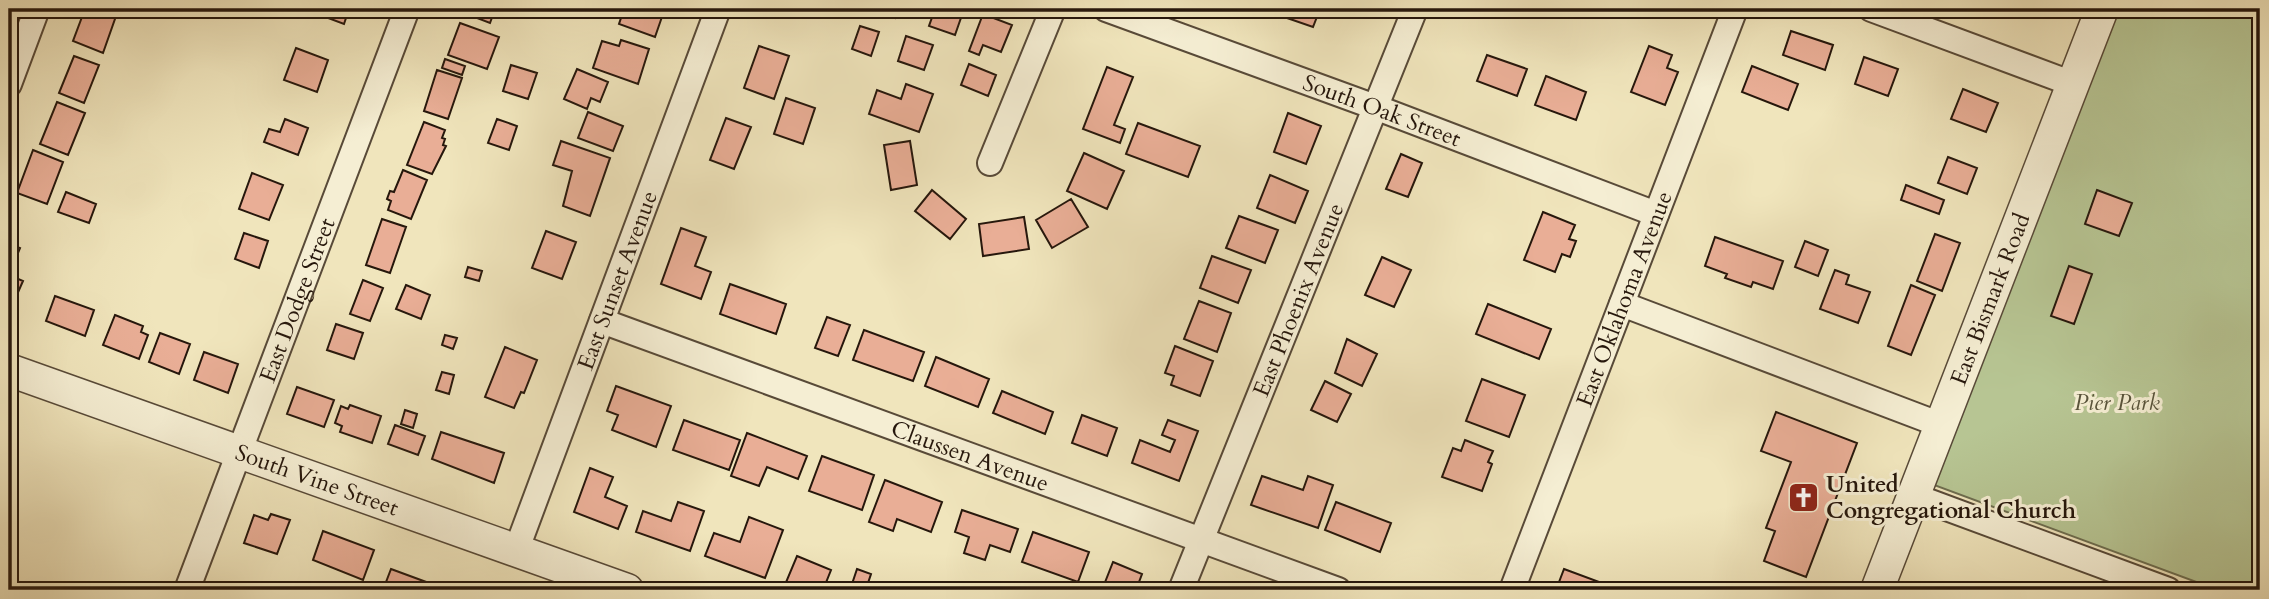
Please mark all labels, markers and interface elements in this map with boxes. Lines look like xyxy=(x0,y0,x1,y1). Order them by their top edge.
street label: South Oak Street xyxy=(1299,67,1465,154)
street label: East Sunset Avenue xyxy=(569,186,664,374)
street label: East Oklahoma Avenue xyxy=(1568,186,1679,411)
street label: East Phoenix Avenue xyxy=(1245,198,1351,401)
street label: East Bismark Road xyxy=(1942,208,2037,390)
street label: East Dodge Street xyxy=(252,213,342,387)
park label: Pier Park xyxy=(2074,387,2160,418)
street label: Claussen Avenue xyxy=(887,413,1053,499)
street label: South Vine Street xyxy=(231,436,403,523)
place label: United Congregational Church xyxy=(1826,469,2076,526)
church icon: United Congregational Church xyxy=(1786,480,1820,514)

